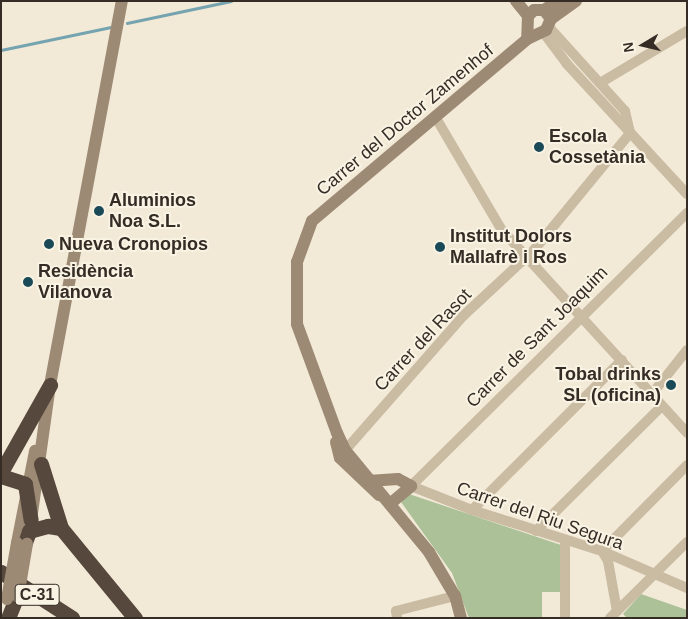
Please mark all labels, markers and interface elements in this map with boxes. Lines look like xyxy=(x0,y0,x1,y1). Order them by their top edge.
north arrow xyxy=(618,20,668,70)
street label: Carrer del Doctor Zamenhof xyxy=(312,40,498,200)
text: N xyxy=(619,41,637,54)
place label: Escola Cossetània xyxy=(549,126,645,168)
marker: Escola Cossetània xyxy=(533,141,545,153)
place label: Aluminios Noa S.L. xyxy=(109,190,196,232)
marker: Aluminios Noa S.L. xyxy=(93,205,105,217)
place label: Institut Dolors Mallafrè i Ros xyxy=(450,226,572,268)
place label: Nueva Cronopios xyxy=(59,233,208,255)
marker: Nueva Cronopios xyxy=(43,238,55,250)
marker: Institut Dolors Mallafrè i Ros xyxy=(434,241,446,253)
place label: Residència Vilanova xyxy=(38,261,133,304)
street label: Carrer de Sant Joaquim xyxy=(462,262,612,412)
marker: Residència Vilanova xyxy=(22,276,34,288)
street label: Carrer del Rasot xyxy=(370,284,476,396)
place label: Tobal drinks SL (oficina) xyxy=(555,364,661,406)
marker: Tobal drinks SL (oficina) xyxy=(665,379,677,391)
street label: Carrer del Riu Segura xyxy=(454,477,626,555)
road number: C-31 xyxy=(15,582,60,608)

